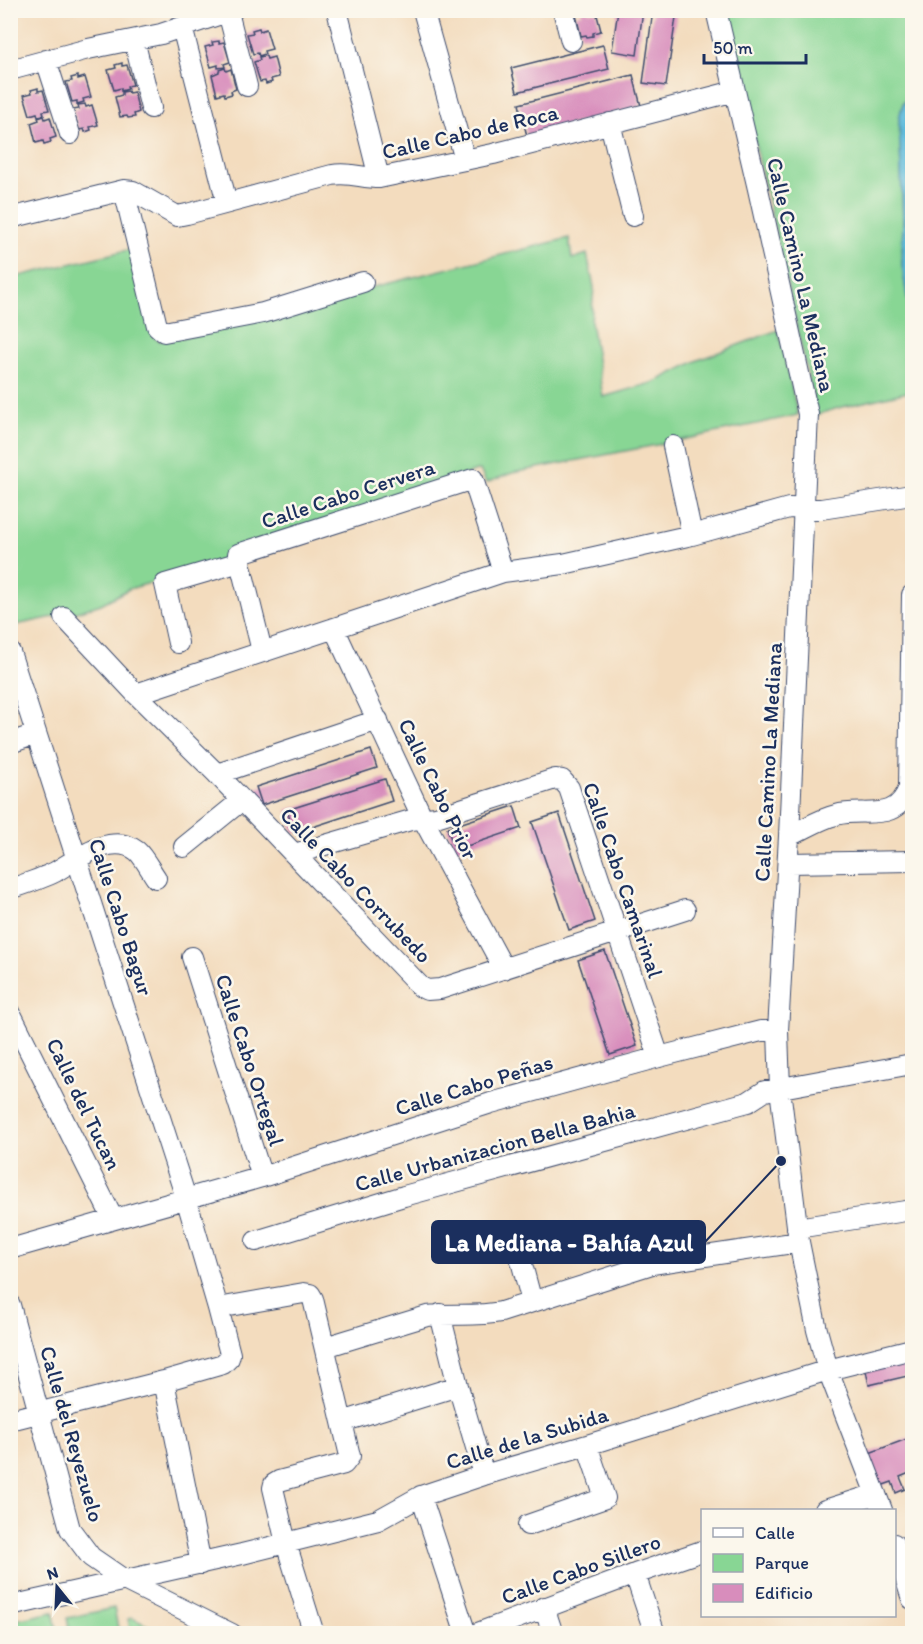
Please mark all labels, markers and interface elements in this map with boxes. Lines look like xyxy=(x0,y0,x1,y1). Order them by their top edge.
scale bar xyxy=(704,27,806,65)
text: 50 m xyxy=(713,37,753,59)
street label: Calle Cabo de Roca xyxy=(379,98,561,165)
street label: Calle Camino La Mediana xyxy=(761,155,841,395)
street label: Calle Cabo Cervera xyxy=(258,453,439,535)
street label: Calle Camino La Mediana xyxy=(748,641,788,882)
street label: Calle Cabo Prior xyxy=(392,714,484,865)
street label: Calle Cabo Camarinal xyxy=(577,779,669,981)
street label: Calle Cabo Corrubedo xyxy=(275,801,437,969)
street label: Calle Cabo Bagur xyxy=(83,835,159,1000)
street label: Calle Cabo Ortegal xyxy=(209,971,291,1149)
street label: Calle del Tucan xyxy=(40,1034,128,1175)
street label: Calle Cabo Peñas xyxy=(392,1048,556,1122)
street label: Calle Urbanizacion Bella Bahia xyxy=(352,1096,639,1197)
callout: La Mediana - Bahía Azul xyxy=(432,1221,705,1263)
text: La Mediana - Bahía Azul xyxy=(445,1228,694,1257)
street label: Calle del Reyezuelo xyxy=(34,1343,110,1525)
street label: Calle de la Subida xyxy=(442,1400,612,1476)
legend xyxy=(701,1509,896,1617)
text: Calle xyxy=(755,1522,795,1544)
street label: Calle Cabo Sillero xyxy=(498,1528,664,1610)
text: Parque xyxy=(755,1552,809,1574)
north arrow xyxy=(27,1557,87,1617)
text: N xyxy=(44,1563,61,1584)
text: Edificio xyxy=(755,1582,813,1604)

